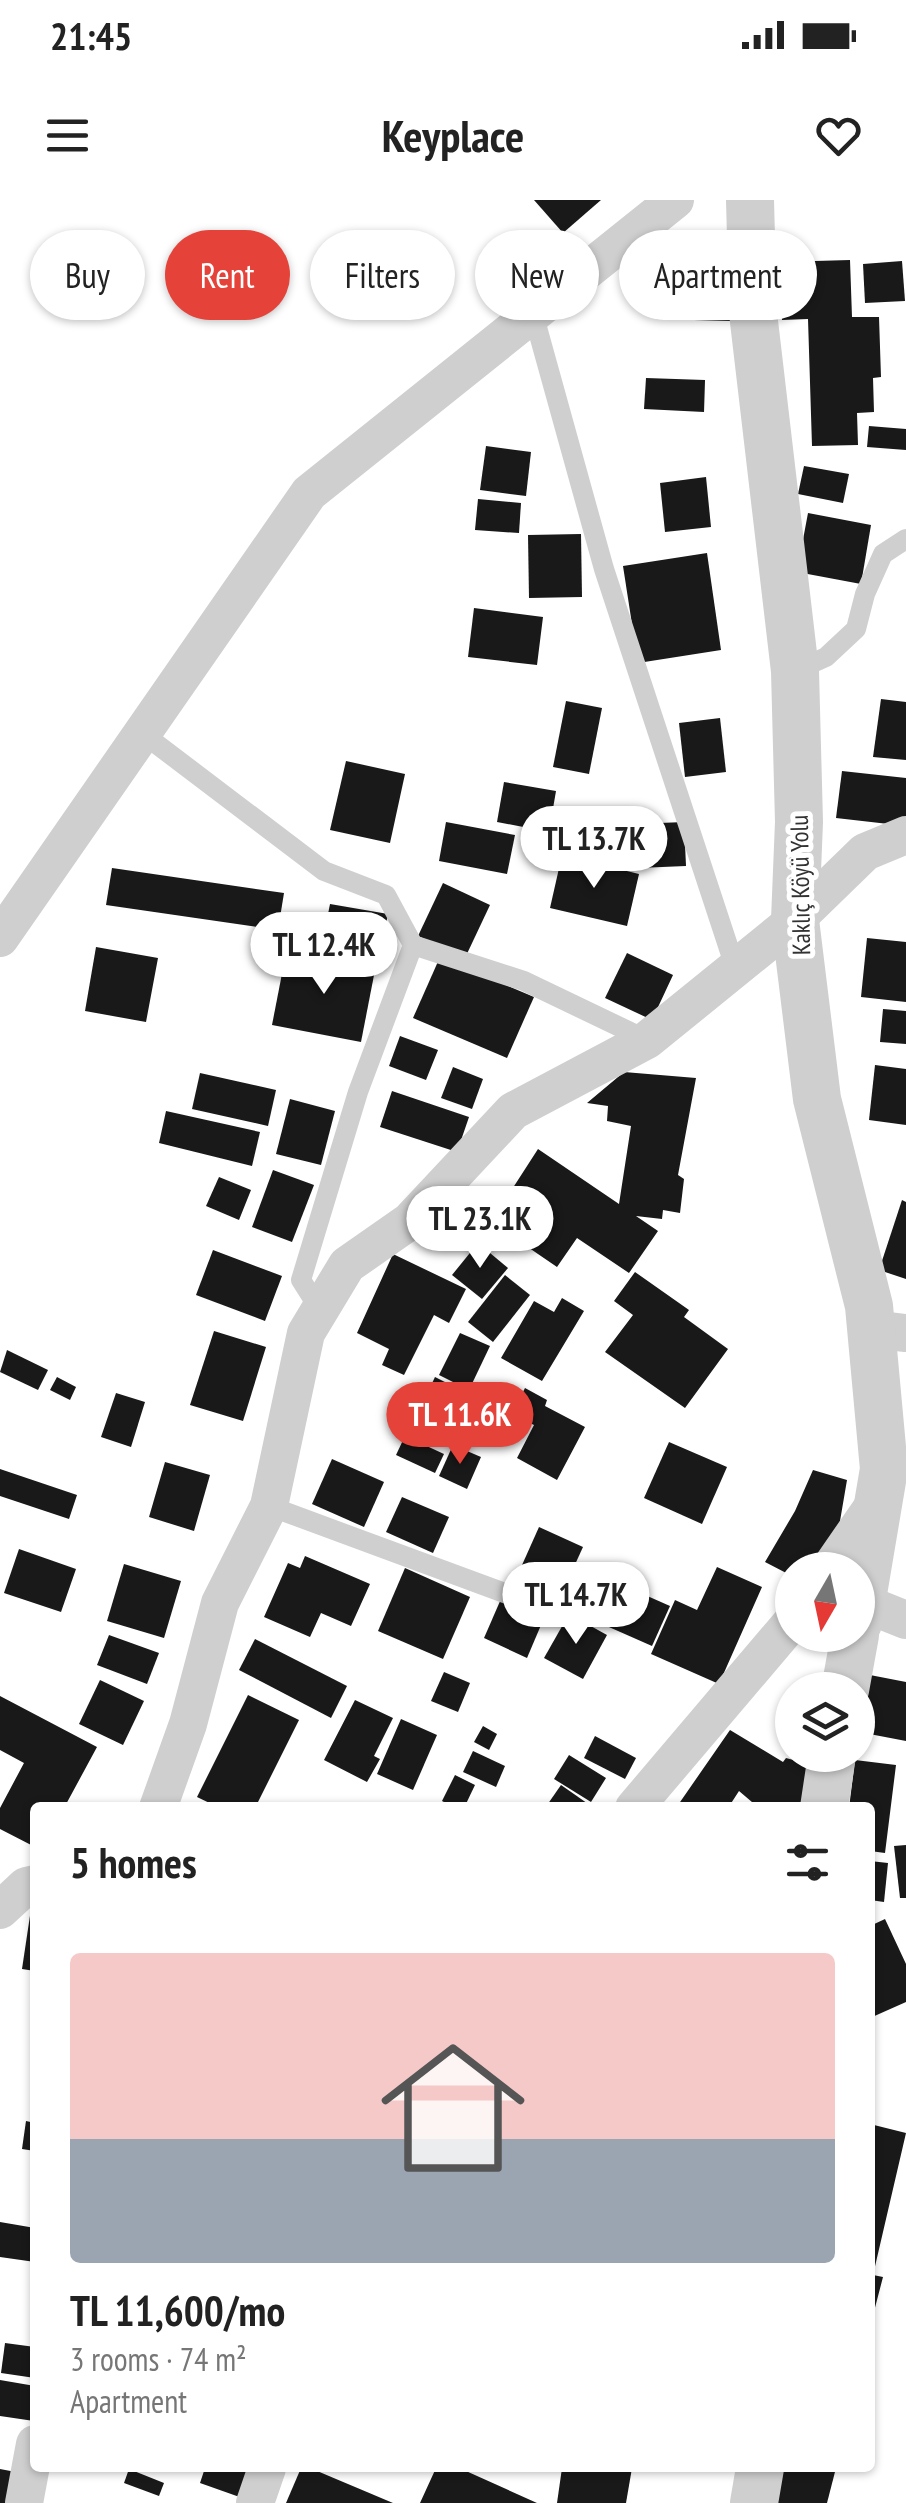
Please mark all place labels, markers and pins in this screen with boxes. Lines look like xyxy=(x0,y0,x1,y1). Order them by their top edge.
pin: TL 13.7K xyxy=(491,806,697,891)
pin: TL 12.4K xyxy=(221,912,427,997)
pin: TL 23.1K xyxy=(377,1186,583,1271)
pin: TL 11.6K xyxy=(357,1382,563,1467)
pin: TL 14.7K xyxy=(473,1562,679,1647)

